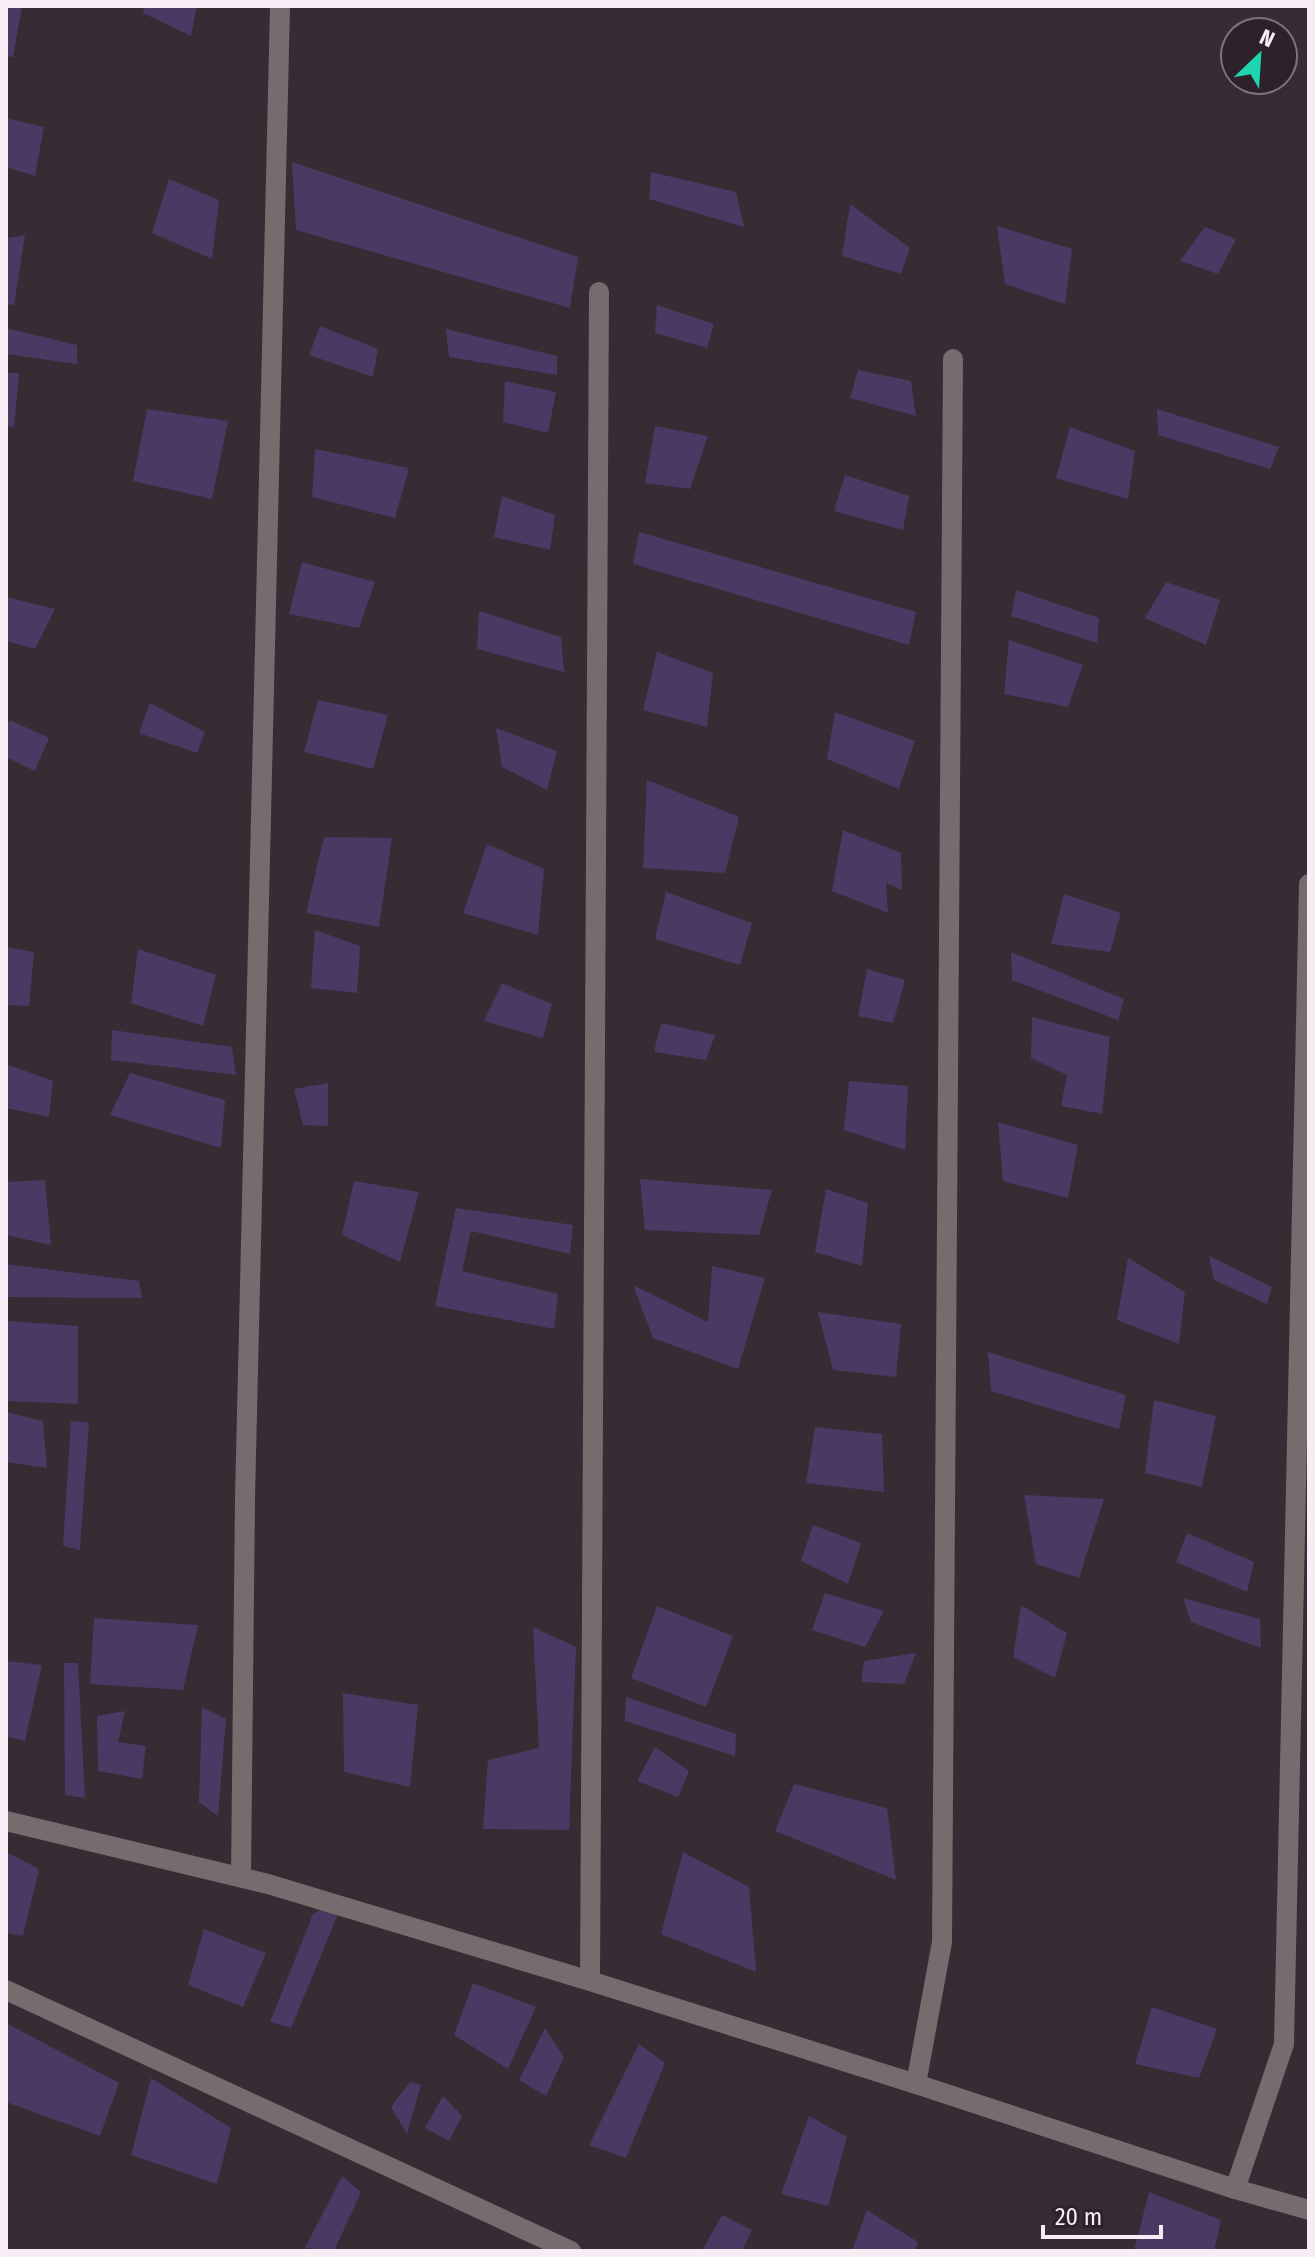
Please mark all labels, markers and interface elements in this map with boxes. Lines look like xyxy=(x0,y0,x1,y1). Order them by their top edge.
north arrow xyxy=(1219,16,1299,96)
text: N xyxy=(1256,23,1279,53)
scale bar xyxy=(1043,2189,1161,2239)
text: 20 m xyxy=(1055,2203,1102,2231)

